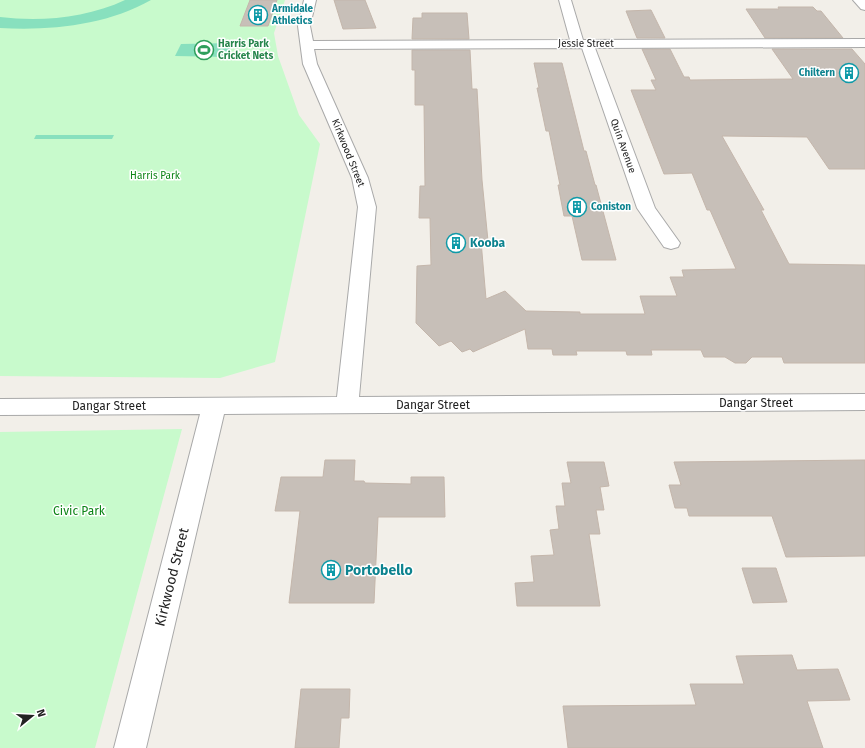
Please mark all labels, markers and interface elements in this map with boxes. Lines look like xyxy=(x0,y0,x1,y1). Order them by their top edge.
place label: Armidale Athletics xyxy=(271,3,313,27)
building icon: Armidale Athletics xyxy=(247,4,269,26)
place label: Harris Park Cricket Nets xyxy=(218,38,273,62)
street label: Jessie Street xyxy=(558,38,614,50)
sports icon: Harris Park Cricket Nets xyxy=(193,39,215,61)
building icon: Chiltern xyxy=(838,62,860,84)
place label: Chiltern xyxy=(799,67,835,79)
street label: Kirkwood Street xyxy=(329,117,367,189)
street label: Quin Avenue xyxy=(608,117,638,175)
park label: Harris Park xyxy=(130,170,181,182)
building icon: Coniston xyxy=(566,196,588,218)
place label: Coniston xyxy=(591,201,631,213)
building icon: Kooba xyxy=(445,232,467,254)
place label: Kooba xyxy=(470,236,505,250)
street label: Dangar Street xyxy=(719,396,794,410)
street label: Dangar Street xyxy=(396,398,471,412)
street label: Dangar Street xyxy=(72,399,147,413)
park label: Civic Park xyxy=(53,504,106,518)
street label: Kirkwood Street xyxy=(152,525,193,628)
building icon: Portobello xyxy=(320,559,342,581)
place label: Portobello xyxy=(345,562,413,579)
north arrow xyxy=(12,696,52,736)
text: N xyxy=(34,708,48,719)

